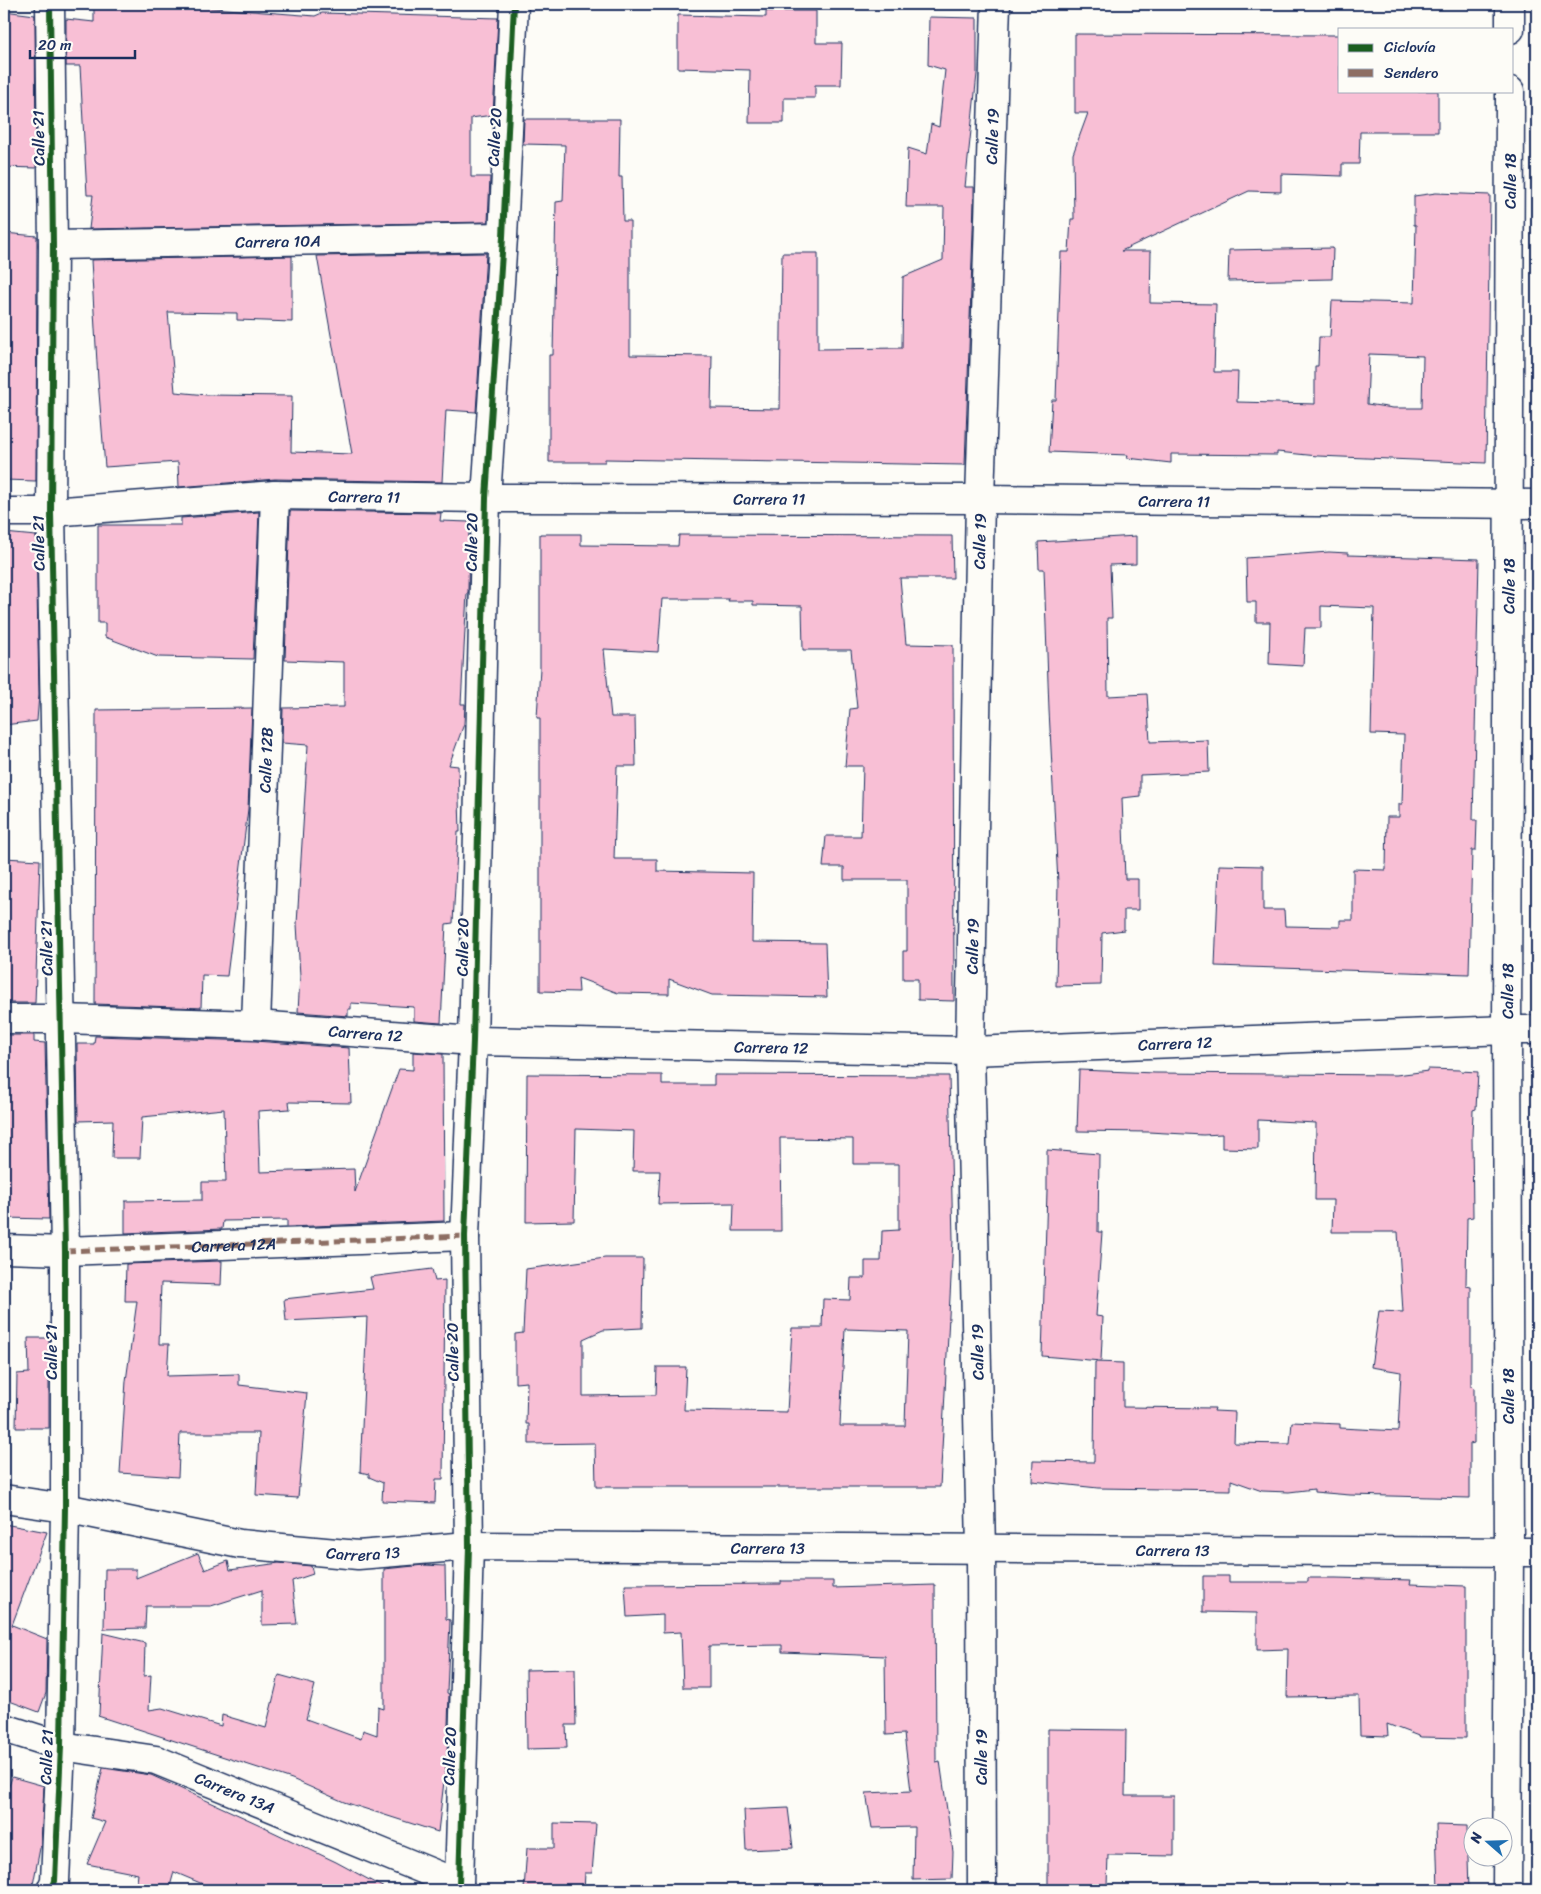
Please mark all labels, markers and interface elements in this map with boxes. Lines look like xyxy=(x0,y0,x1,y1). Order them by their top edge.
scale bar xyxy=(30,28,135,60)
legend xyxy=(1338,28,1514,92)
text: 20 m xyxy=(38,32,72,58)
text: Ciclovía xyxy=(1384,34,1436,60)
text: Sendero xyxy=(1384,60,1439,86)
street label: Calle 20 xyxy=(478,107,511,167)
street label: Calle 19 xyxy=(977,108,1008,165)
street label: Calle 21 xyxy=(24,110,53,166)
street label: Calle 18 xyxy=(1496,153,1525,209)
street label: Carrera 10A xyxy=(235,226,321,257)
street label: Carrera 11 xyxy=(328,482,401,512)
street label: Carrera 11 xyxy=(733,485,805,514)
street label: Carrera 11 xyxy=(1138,486,1211,516)
street label: Calle 20 xyxy=(456,512,487,572)
street label: Calle 19 xyxy=(965,513,995,570)
street label: Calle 21 xyxy=(24,515,53,571)
street label: Calle 18 xyxy=(1494,558,1524,614)
street label: Calle 12B xyxy=(250,727,282,794)
street label: Calle 20 xyxy=(447,917,478,977)
street label: Calle 19 xyxy=(957,918,987,975)
street label: Calle 21 xyxy=(32,920,61,976)
street label: Calle 18 xyxy=(1493,963,1522,1019)
street label: Carrera 12 xyxy=(327,1016,404,1051)
street label: Carrera 12 xyxy=(1137,1028,1213,1059)
street label: Carrera 12 xyxy=(734,1032,809,1063)
street label: Carrera 12A xyxy=(191,1229,277,1261)
street label: Calle 20 xyxy=(437,1322,468,1382)
street label: Calle 19 xyxy=(963,1323,992,1380)
street label: Calle 21 xyxy=(37,1324,66,1380)
street label: Calle 18 xyxy=(1494,1368,1523,1424)
street label: Carrera 13 xyxy=(731,1533,805,1563)
street label: Carrera 13 xyxy=(1136,1536,1210,1565)
street label: Carrera 13 xyxy=(325,1538,401,1570)
street label: Calle 20 xyxy=(434,1726,465,1786)
street label: Calle 21 xyxy=(31,1729,62,1785)
street label: Calle 19 xyxy=(967,1729,996,1785)
street label: Carrera 13A xyxy=(190,1763,279,1822)
north arrow xyxy=(1464,1816,1514,1866)
text: N xyxy=(1463,1829,1490,1847)

